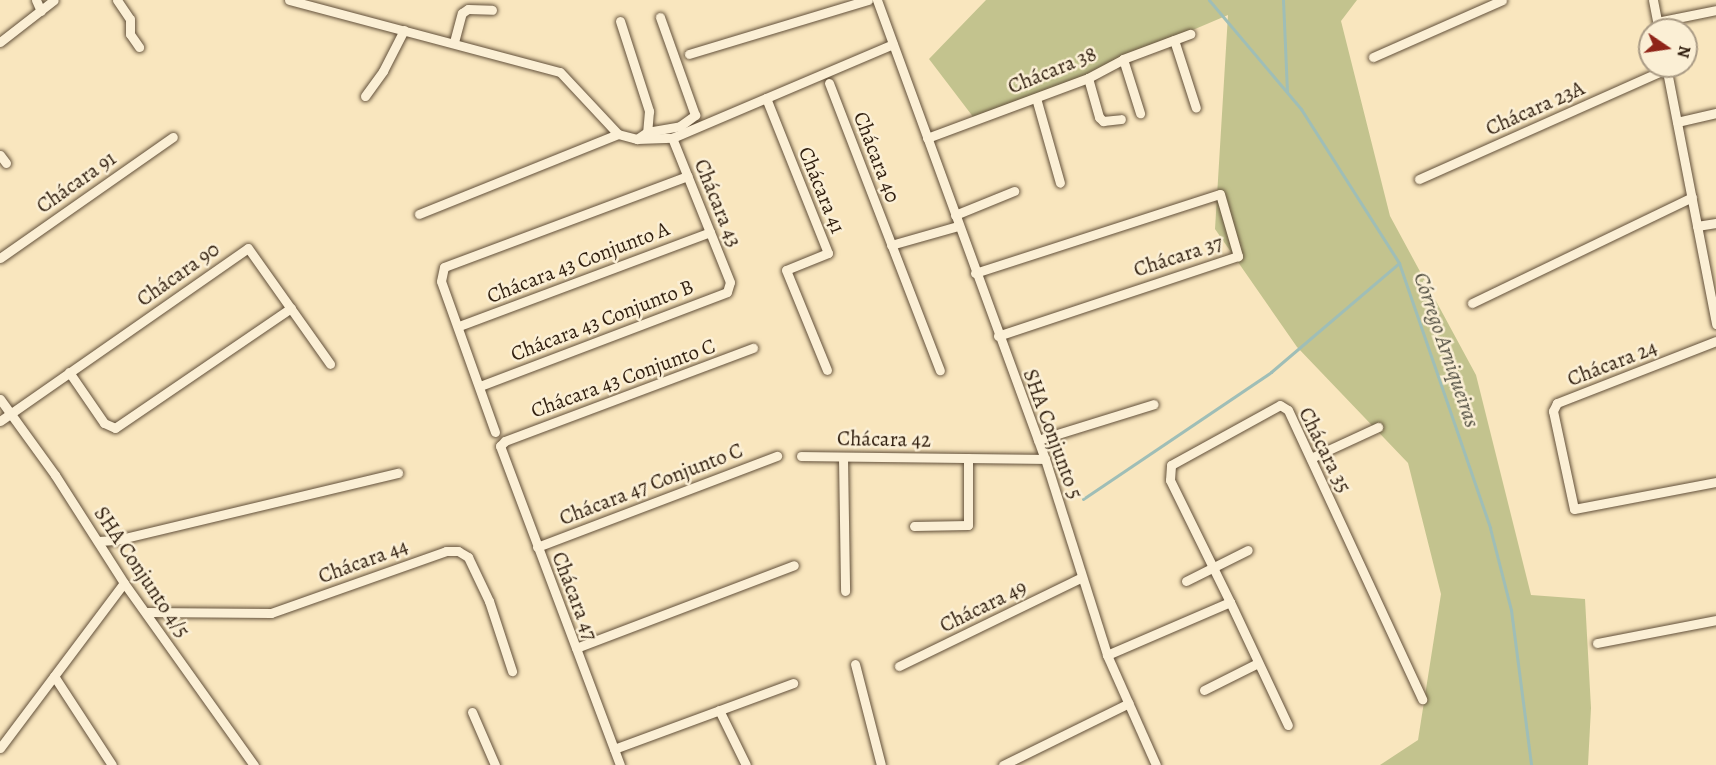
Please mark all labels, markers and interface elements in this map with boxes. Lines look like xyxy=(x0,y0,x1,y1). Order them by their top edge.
north arrow xyxy=(1638,18,1698,78)
street label: Chácara 38 xyxy=(1004,41,1100,99)
text: N xyxy=(1672,43,1696,60)
street label: Chácara 23A xyxy=(1482,75,1588,141)
street label: Chácara 40 xyxy=(848,108,906,206)
street label: Chácara 41 xyxy=(793,143,851,237)
street label: Chácara 91 xyxy=(31,146,121,218)
street label: Chácara 43 xyxy=(689,155,747,251)
street label: Chácara 43 Conjunto A xyxy=(483,216,673,308)
street label: Chácara 37 xyxy=(1130,230,1226,282)
street label: Chácara 90 xyxy=(132,236,224,312)
water label: Córrego Arniqueiras xyxy=(1407,269,1485,431)
street label: Chácara 43 Conjunto B xyxy=(507,274,697,366)
street label: Chácara 43 Conjunto C xyxy=(527,333,719,423)
street label: Chácara 24 xyxy=(1564,334,1660,392)
street label: SHA Conjunto 5 xyxy=(1018,366,1088,502)
street label: Chácara 35 xyxy=(1293,403,1357,497)
street label: Chácara 42 xyxy=(837,426,931,452)
street label: Chácara 47 Conjunto C xyxy=(556,437,746,531)
street label: SHA Conjunto 4/5 xyxy=(89,502,195,642)
street label: Chácara 44 xyxy=(315,533,411,589)
street label: Chácara 47 xyxy=(547,548,603,644)
street label: Chácara 49 xyxy=(935,574,1031,638)

